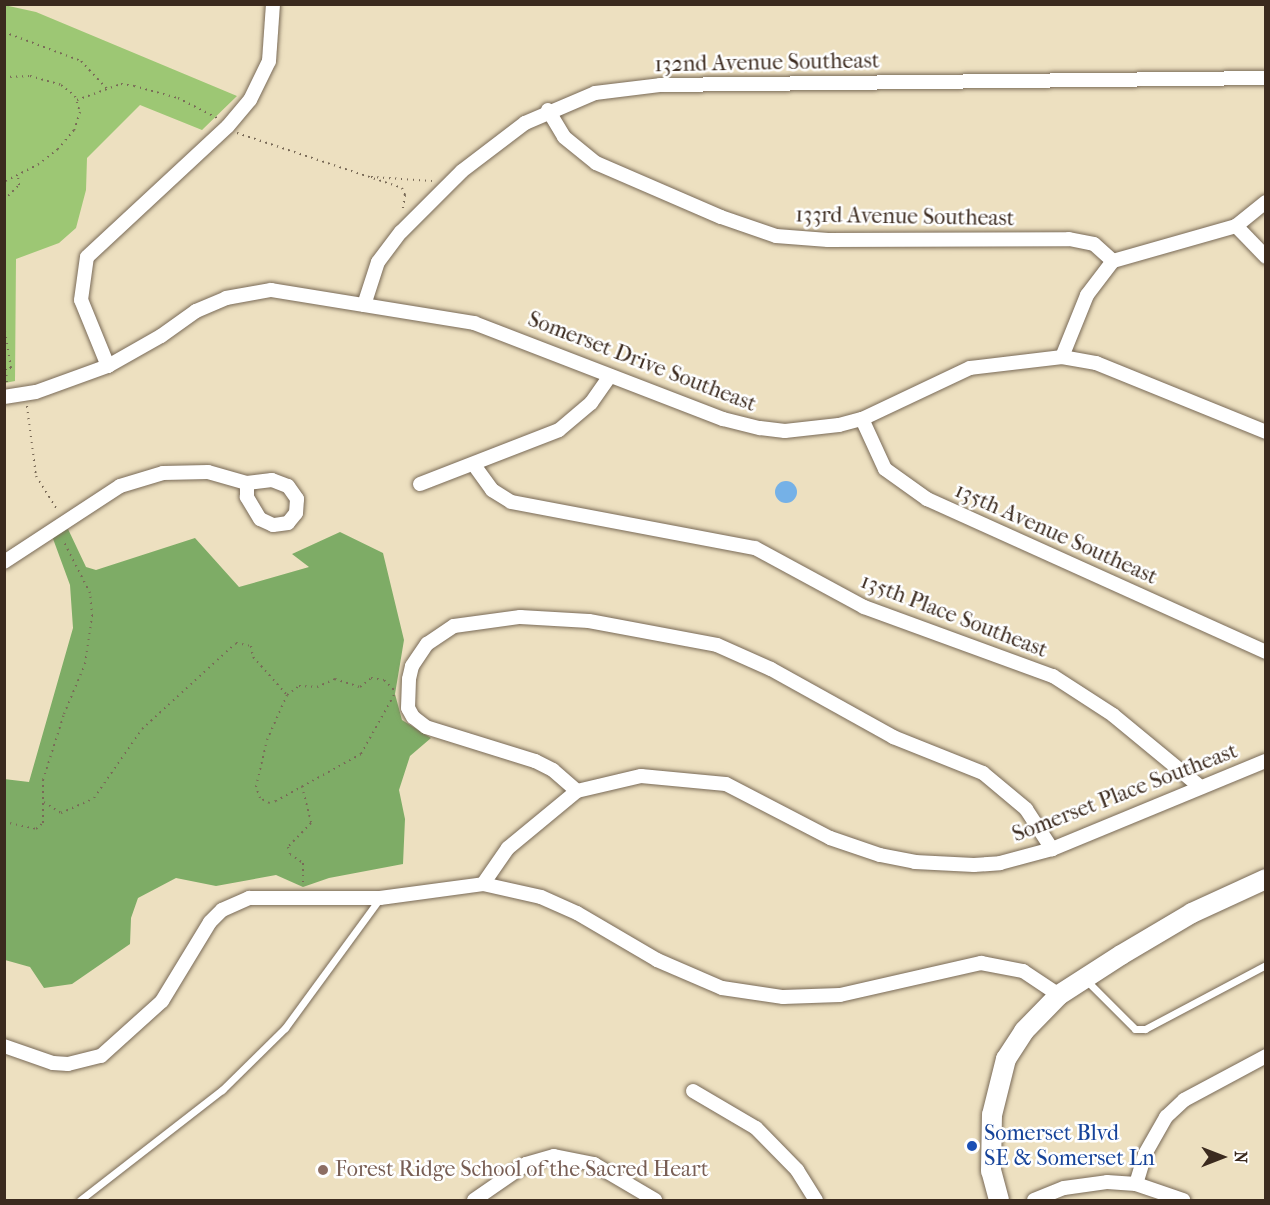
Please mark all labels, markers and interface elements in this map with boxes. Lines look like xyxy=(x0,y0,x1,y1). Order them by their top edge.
street label: 132nd Avenue Southeast xyxy=(654,48,880,78)
street label: 133rd Avenue Southeast xyxy=(795,202,1015,232)
street label: Somerset Drive Southeast xyxy=(524,306,760,418)
street label: 135th Avenue Southeast xyxy=(951,477,1161,591)
street label: 135th Place Southeast xyxy=(857,568,1051,664)
street label: Somerset Place Southeast xyxy=(1009,738,1241,848)
place label: Somerset Blvd SE & Somerset Ln xyxy=(984,1120,1155,1172)
north arrow xyxy=(1192,1127,1252,1187)
marker: Somerset Blvd SE & Somerset Ln xyxy=(965,1139,979,1153)
text: N xyxy=(1231,1151,1250,1163)
place label: Forest Ridge School of the Sacred Heart xyxy=(335,1157,709,1183)
marker: Forest Ridge School of the Sacred Heart xyxy=(316,1163,330,1177)

